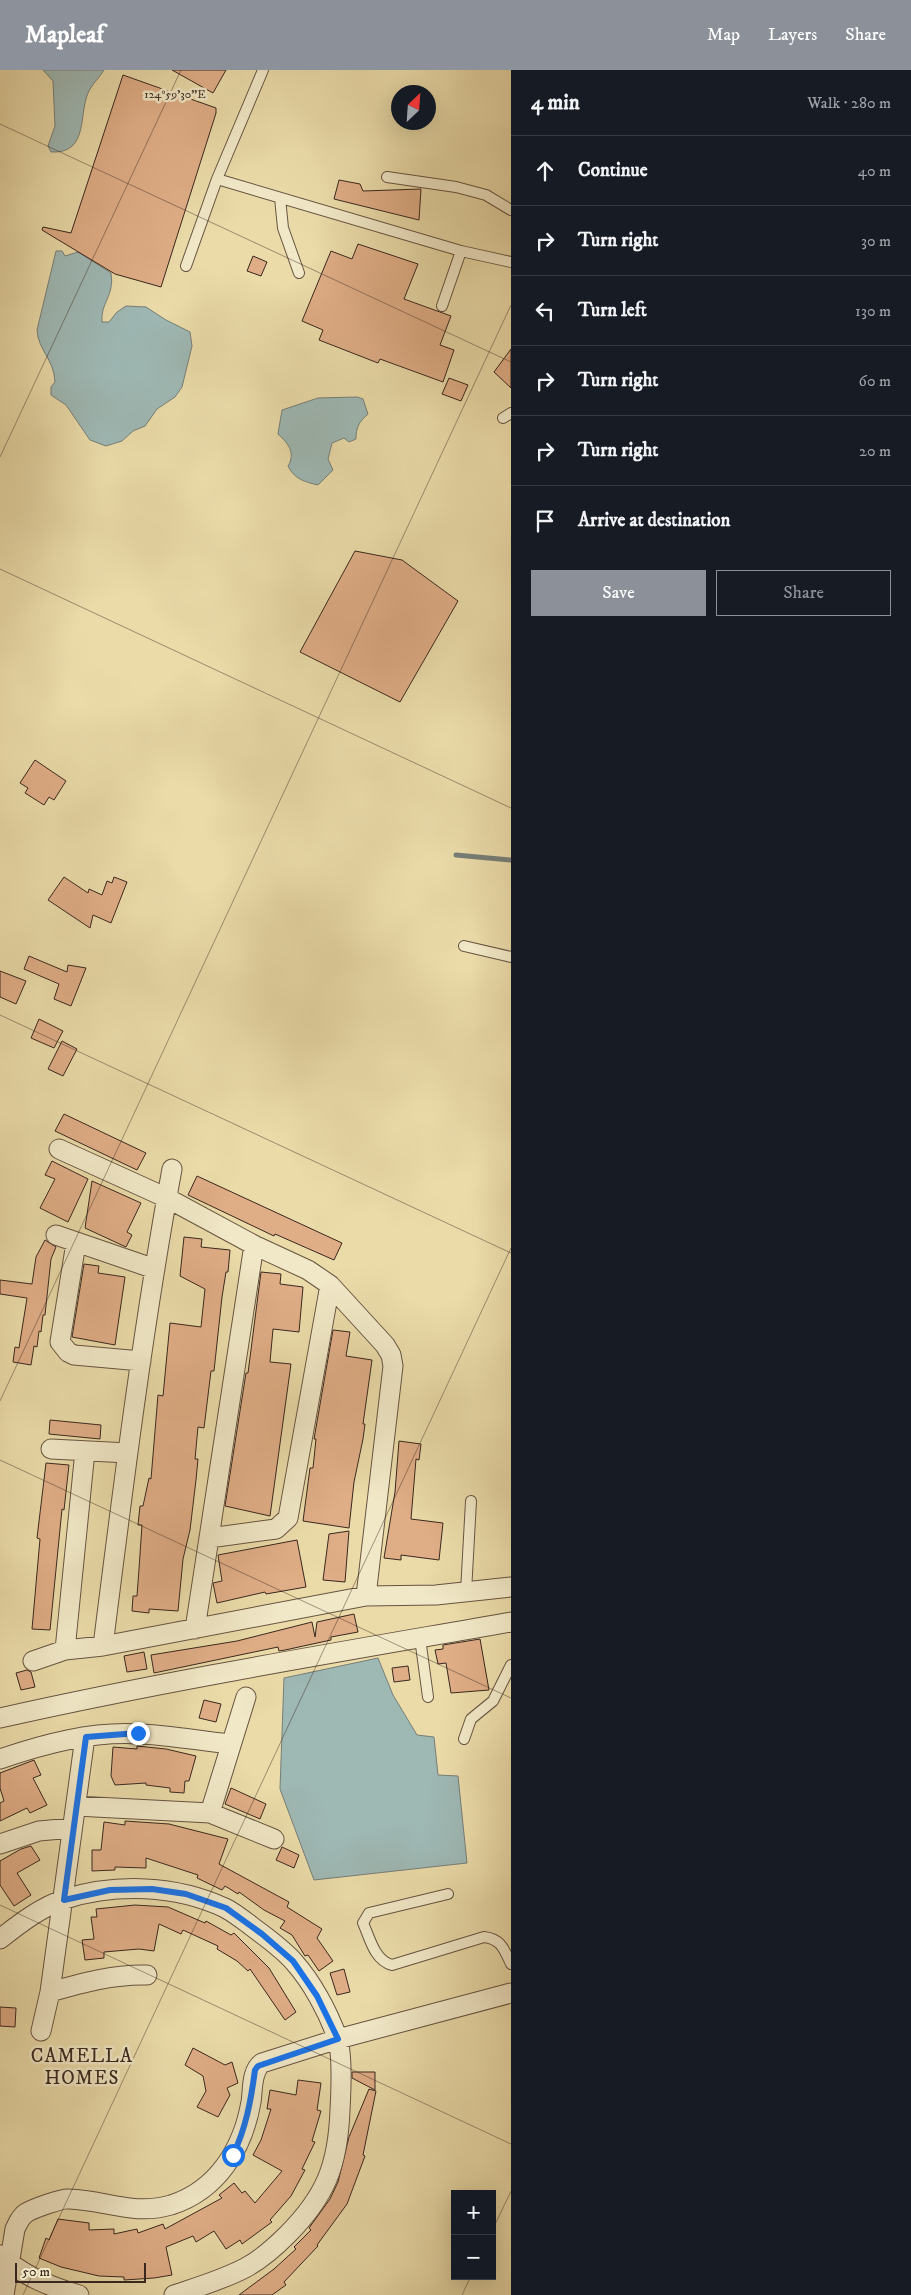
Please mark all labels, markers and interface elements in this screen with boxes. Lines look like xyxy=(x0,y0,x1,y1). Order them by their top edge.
text: Mapleaf xyxy=(25,20,104,50)
text: Map xyxy=(707,24,740,46)
text: Layers xyxy=(768,24,817,46)
text: Share xyxy=(845,24,886,46)
north arrow xyxy=(391,85,436,130)
text: 124°59'30"E xyxy=(144,87,206,102)
text: 4 min xyxy=(531,90,580,116)
text: Walk · 280 m xyxy=(807,93,891,113)
icon: ahead xyxy=(531,157,559,185)
text: Continue xyxy=(578,159,648,182)
text: 40 m xyxy=(858,161,891,181)
icon: right xyxy=(531,227,559,255)
text: Turn right xyxy=(578,229,658,252)
text: 30 m xyxy=(861,231,891,251)
icon: left xyxy=(531,297,559,325)
text: Turn left xyxy=(578,299,647,322)
text: 130 m xyxy=(855,301,891,321)
icon: right xyxy=(531,367,559,395)
text: Turn right xyxy=(578,369,658,392)
text: 60 m xyxy=(859,371,891,391)
icon: right xyxy=(531,437,559,465)
text: Turn right xyxy=(578,439,658,462)
text: 20 m xyxy=(859,441,891,461)
icon: arrive xyxy=(531,507,559,535)
text: Arrive at destination xyxy=(578,509,730,532)
button: Save xyxy=(531,570,706,616)
button: Share xyxy=(716,570,891,616)
route end xyxy=(127,1722,150,1745)
district label: CAMELLA HOMES xyxy=(31,2045,133,2090)
route start xyxy=(222,2144,245,2167)
map controls xyxy=(451,2190,496,2280)
button: + xyxy=(451,2190,496,2235)
button: − xyxy=(451,2235,496,2280)
scale bar xyxy=(15,2260,146,2283)
text: 50 m xyxy=(22,2263,50,2281)

